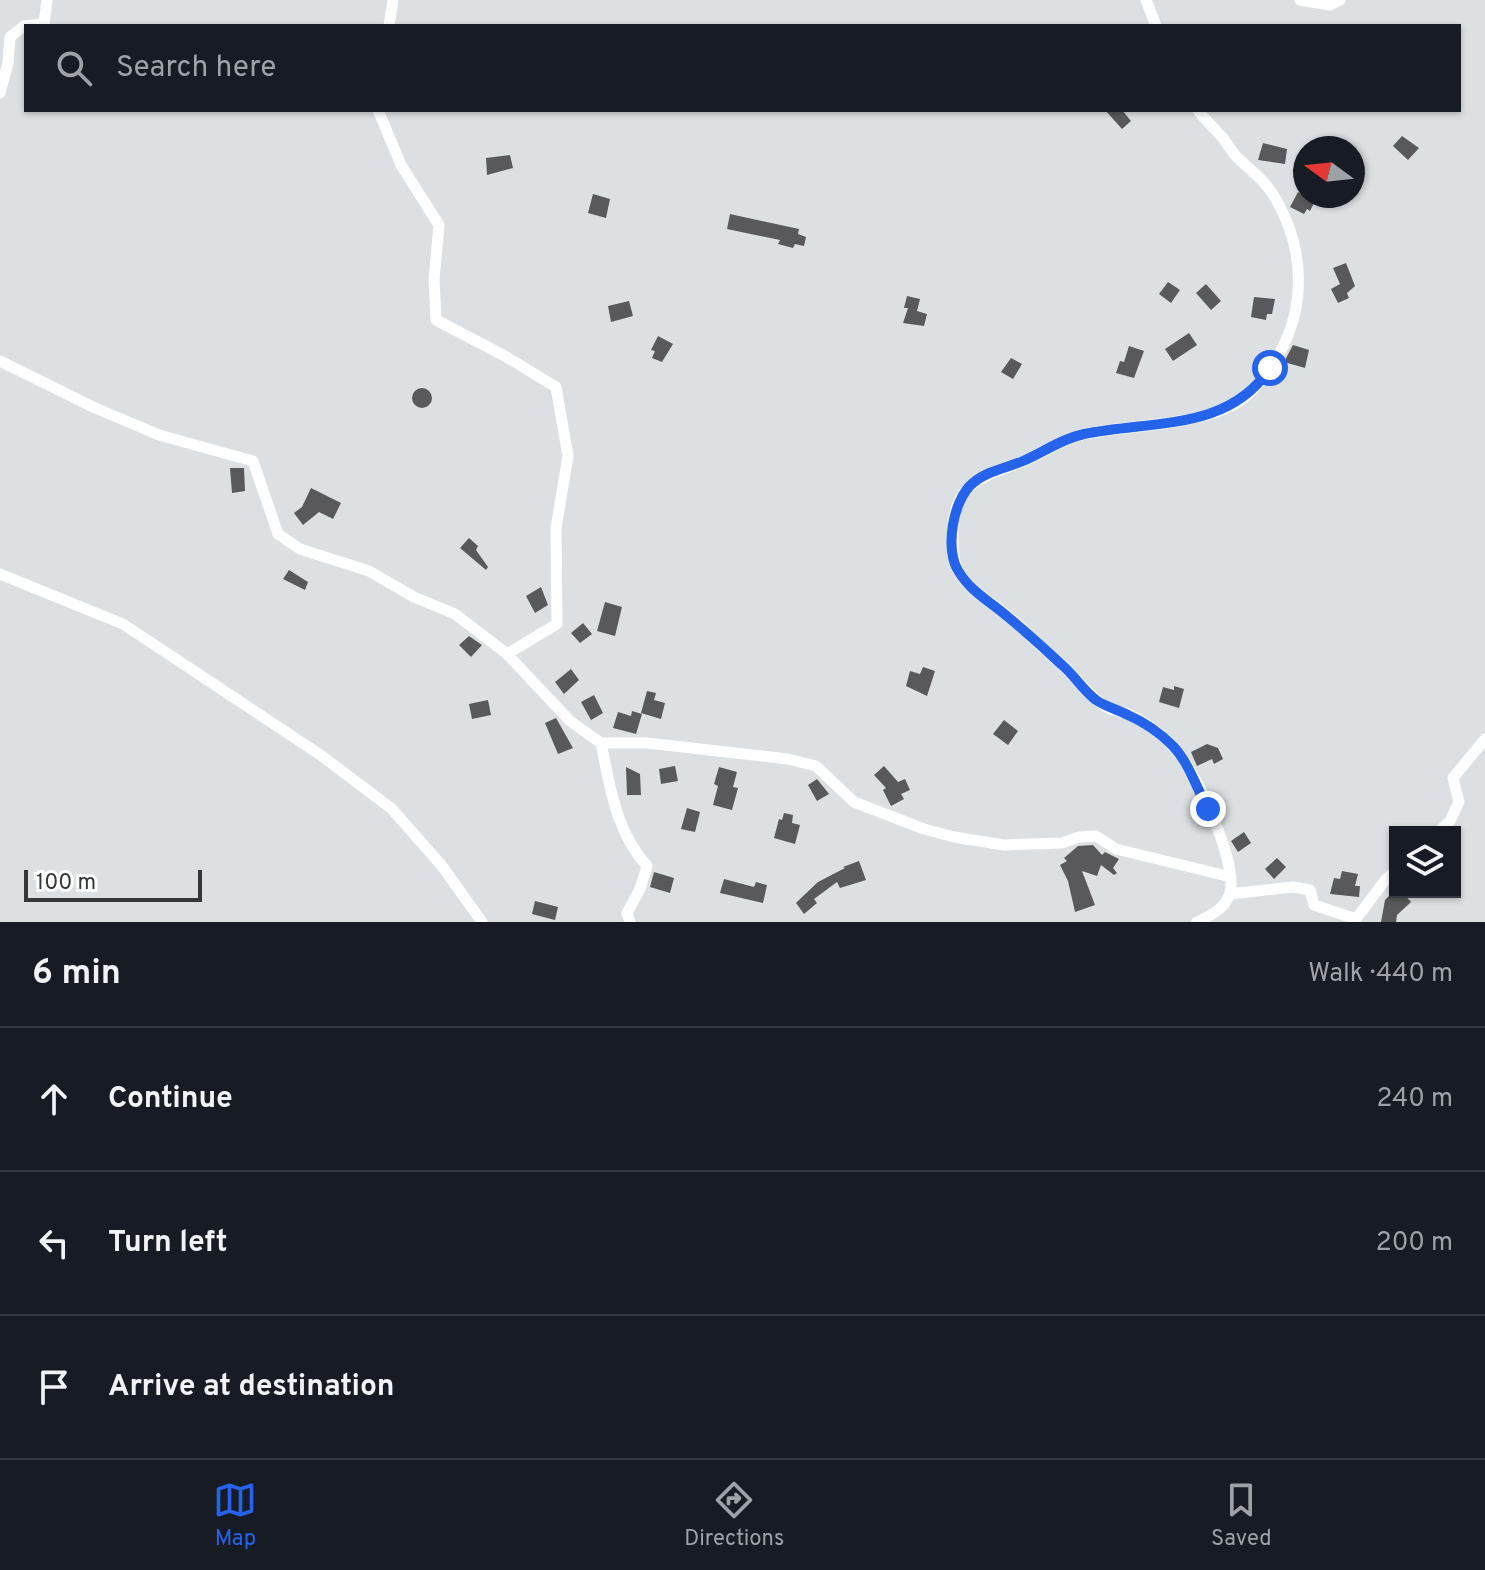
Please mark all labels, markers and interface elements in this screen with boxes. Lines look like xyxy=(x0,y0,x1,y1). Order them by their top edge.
search box xyxy=(24,24,1461,112)
icon: search xyxy=(52,46,96,90)
text: Search here xyxy=(116,50,276,87)
north arrow xyxy=(1293,136,1365,208)
route start xyxy=(1252,350,1288,386)
route end xyxy=(1190,791,1226,827)
map controls xyxy=(1389,826,1461,898)
button: layers xyxy=(1389,826,1461,898)
scale bar xyxy=(24,866,202,902)
text: 100 m xyxy=(36,870,96,897)
text: 6 min xyxy=(32,953,121,996)
text: Walk · 440 m xyxy=(1308,958,1453,991)
icon: ahead xyxy=(32,1077,76,1121)
text: Continue xyxy=(108,1081,233,1118)
text: 240 m xyxy=(1376,1083,1453,1116)
icon: left xyxy=(32,1221,76,1265)
text: Turn left xyxy=(108,1225,228,1262)
text: 200 m xyxy=(1376,1227,1453,1260)
icon: arrive xyxy=(32,1365,76,1409)
text: Arrive at destination xyxy=(108,1369,394,1406)
tab: Map xyxy=(213,1478,257,1553)
tab: Directions xyxy=(684,1478,784,1553)
tab: Saved xyxy=(1211,1478,1272,1553)

